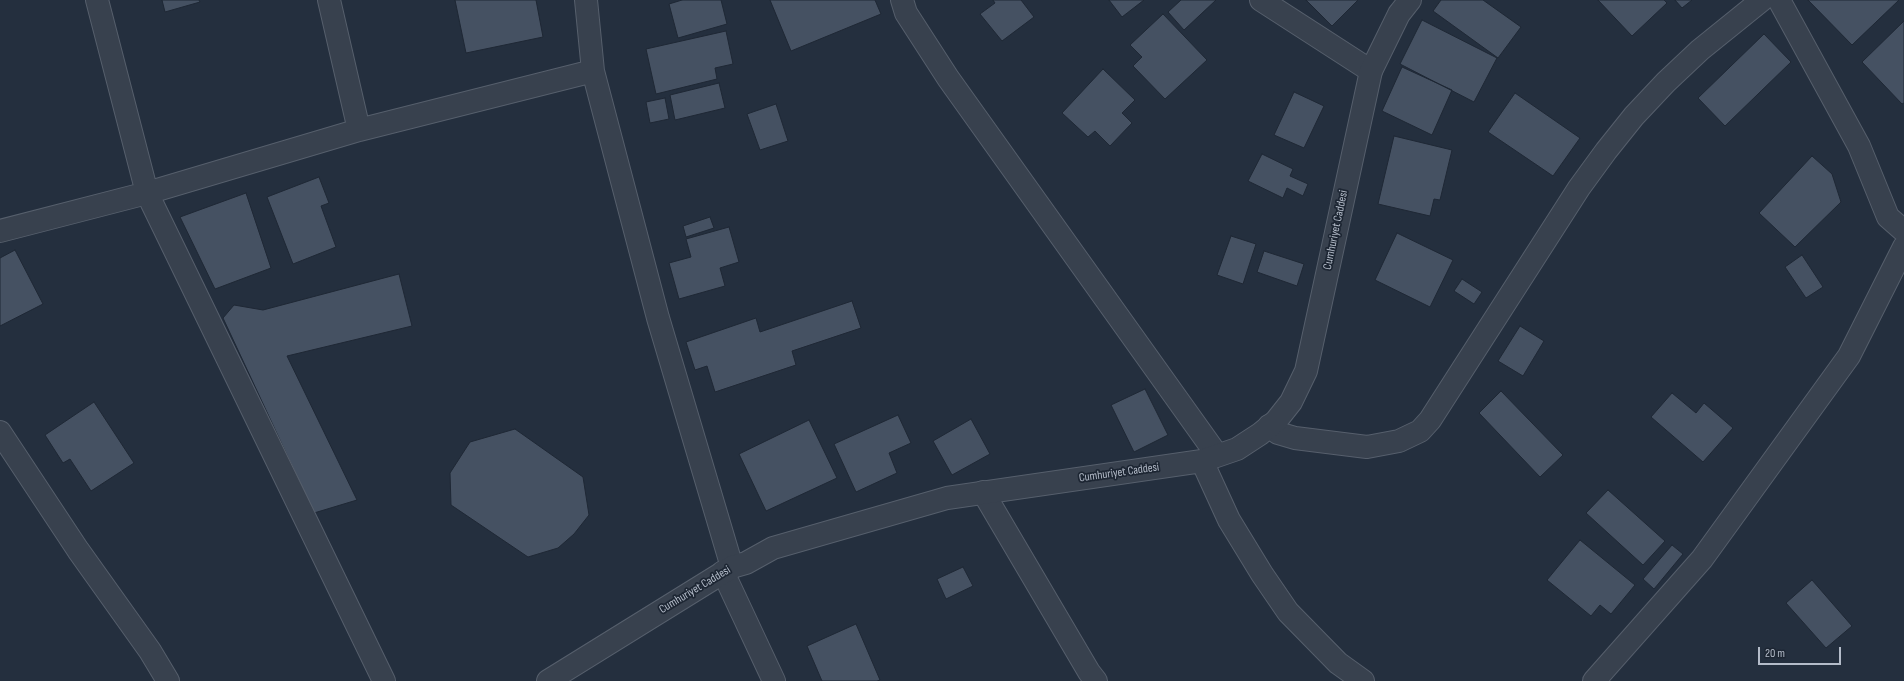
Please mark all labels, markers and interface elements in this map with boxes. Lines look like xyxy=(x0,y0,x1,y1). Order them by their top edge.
street label: Cumhuriyet Caddesi xyxy=(1321,189,1351,271)
street label: Cumhuriyet Caddesi xyxy=(1078,460,1160,486)
street label: Cumhuriyet Caddesi xyxy=(657,563,733,617)
scale bar xyxy=(1760,639,1843,665)
text: 20 m xyxy=(1765,646,1785,661)

